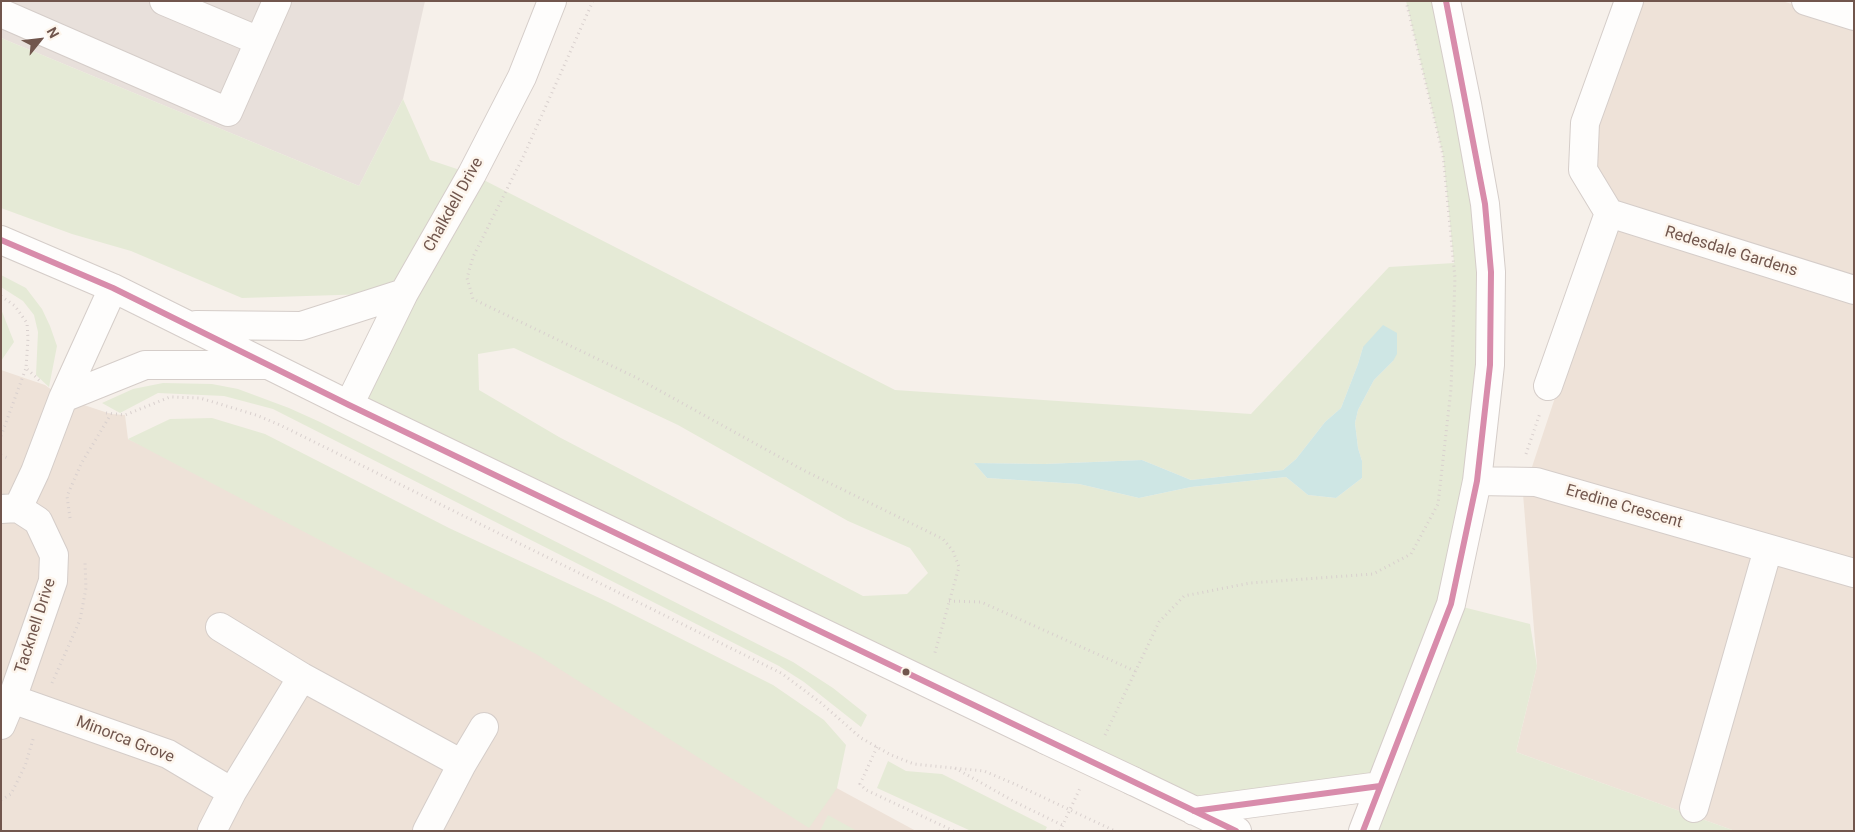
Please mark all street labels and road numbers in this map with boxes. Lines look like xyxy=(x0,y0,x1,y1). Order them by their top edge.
street label: Chalkdell Drive xyxy=(420,154,488,256)
street label: Redesdale Gardens xyxy=(1662,223,1800,281)
street label: Eredine Crescent xyxy=(1563,481,1685,533)
street label: Tacknell Drive xyxy=(12,576,60,676)
street label: Minorca Grove xyxy=(73,713,177,767)

